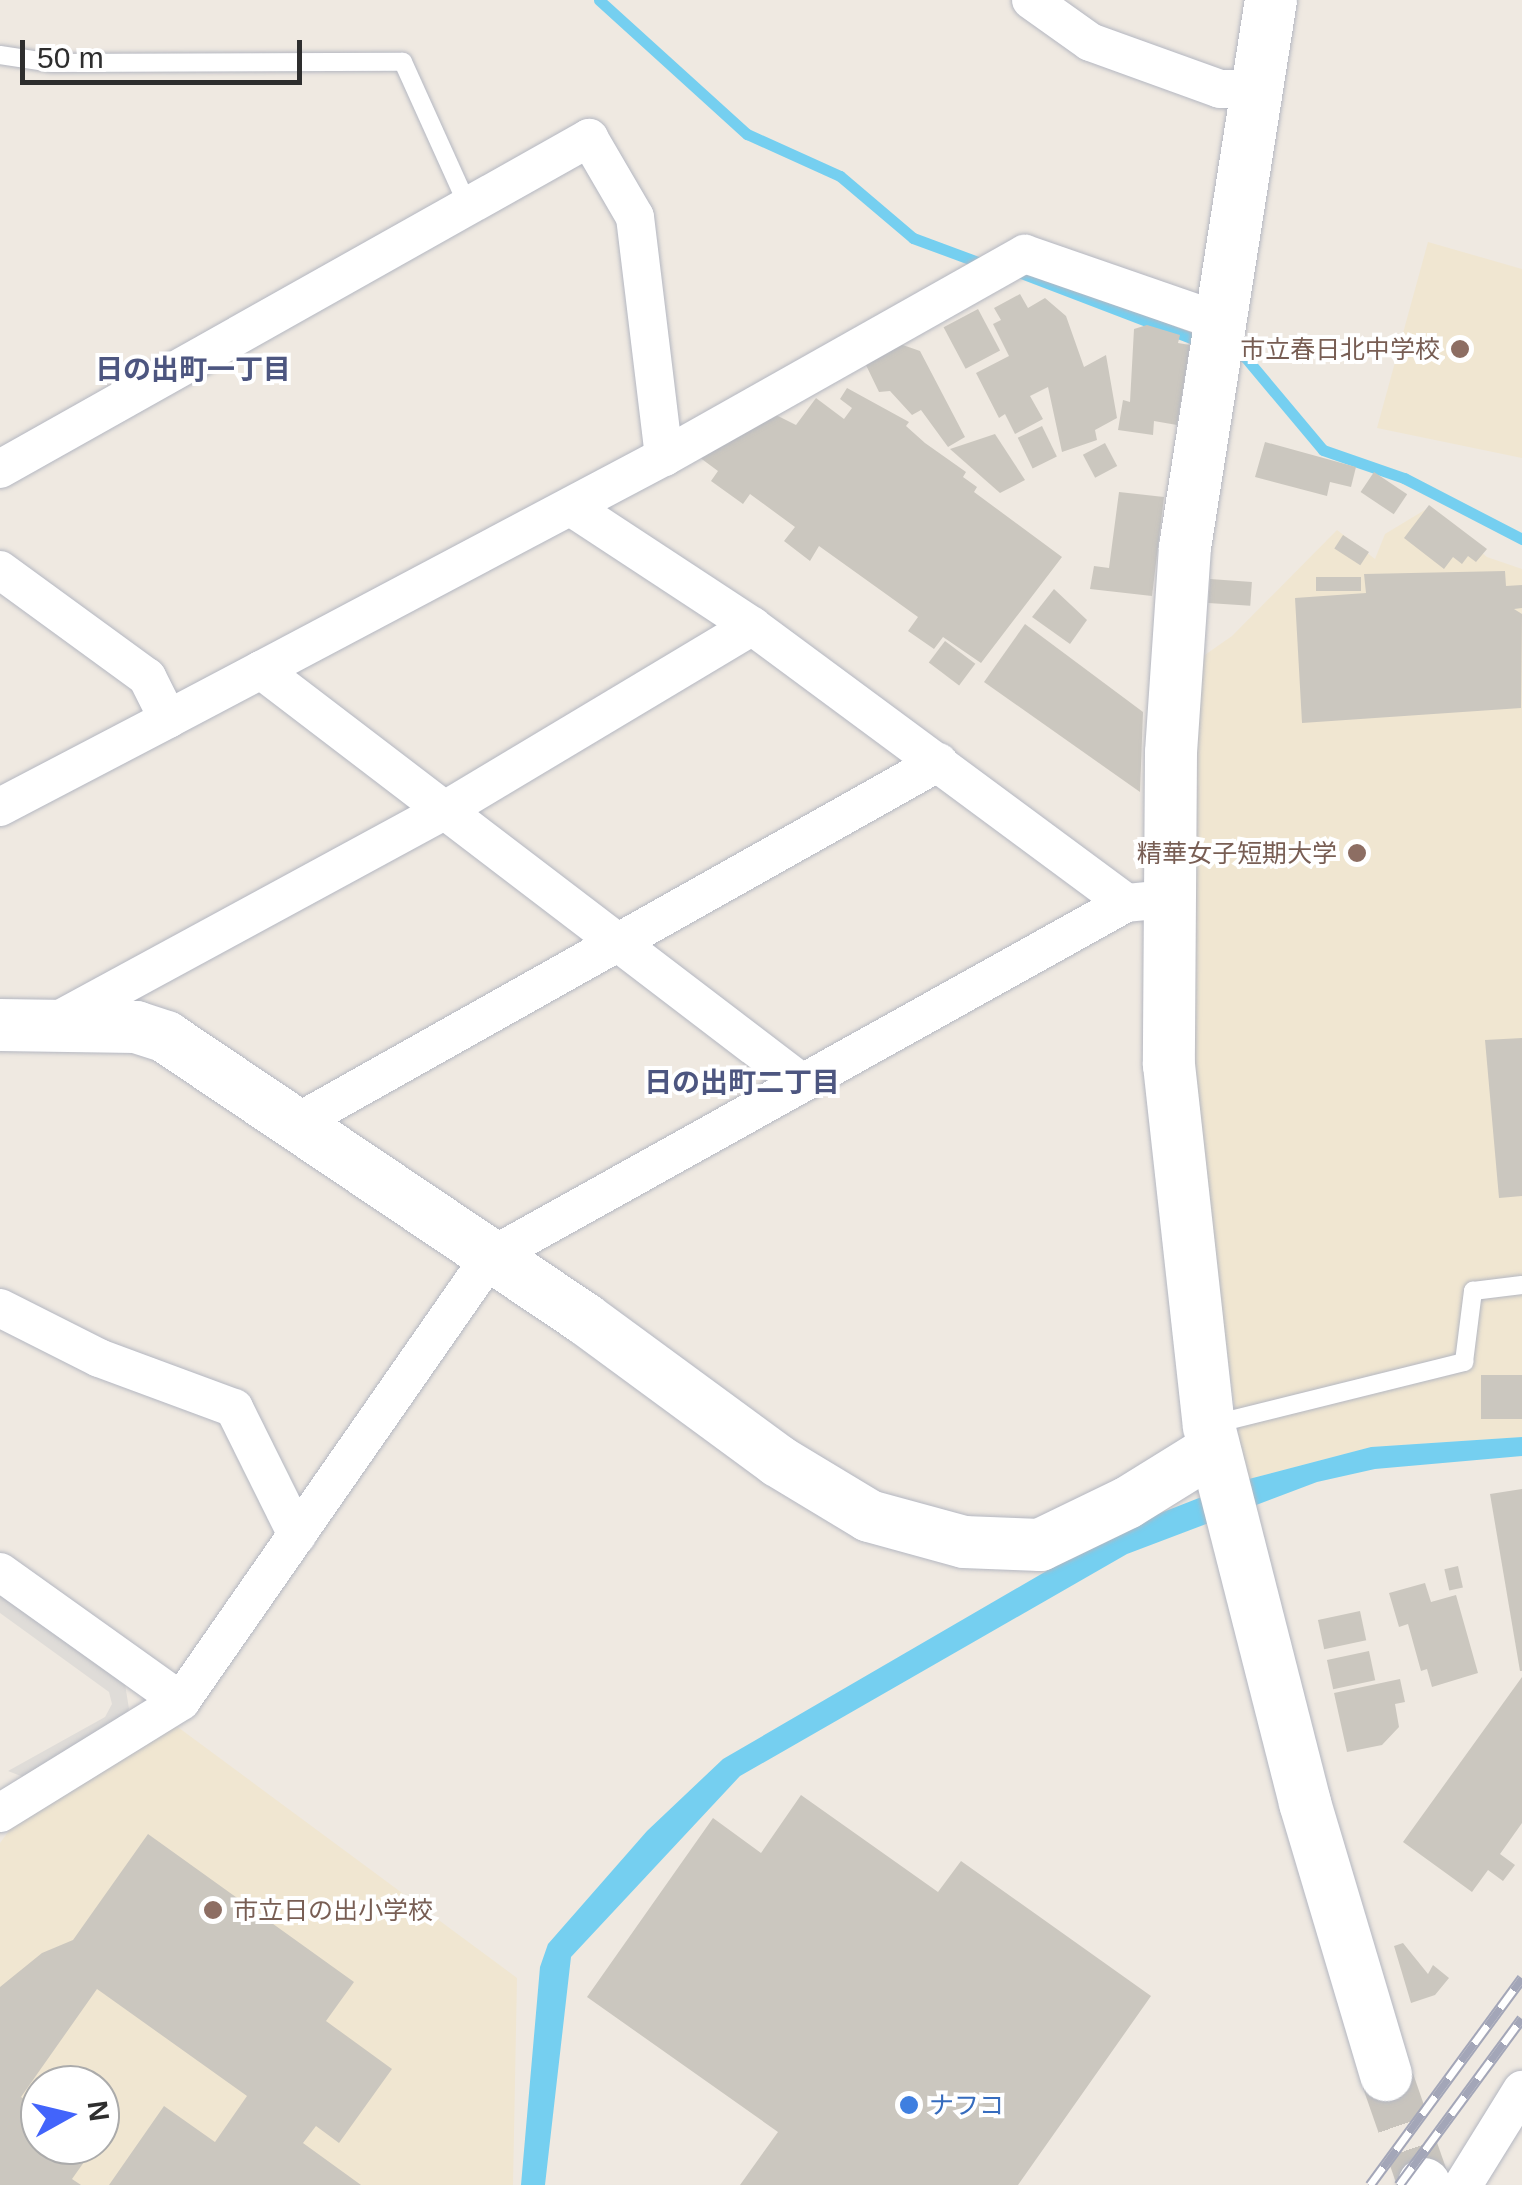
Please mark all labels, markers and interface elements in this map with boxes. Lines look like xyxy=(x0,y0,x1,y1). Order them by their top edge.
scale bar xyxy=(25,20,308,82)
text: 50 m xyxy=(37,41,104,74)
place label: 市立春日北中学校 xyxy=(1240,334,1440,364)
marker: 市立春日北中学校 xyxy=(1449,338,1471,360)
district label: 日の出町一丁目 xyxy=(95,353,291,387)
place label: 精華女子短期大学 xyxy=(1137,838,1337,868)
marker: 精華女子短期大学 xyxy=(1346,842,1368,864)
district label: 日の出町二丁目 xyxy=(644,1066,840,1100)
place label: 市立日の出小学校 xyxy=(233,1895,433,1925)
marker: 市立日の出小学校 xyxy=(202,1899,224,1921)
north arrow xyxy=(20,2065,120,2165)
place label: ナフコ xyxy=(929,2090,1004,2120)
marker: ナフコ xyxy=(898,2094,920,2116)
text: N xyxy=(81,2099,115,2123)

